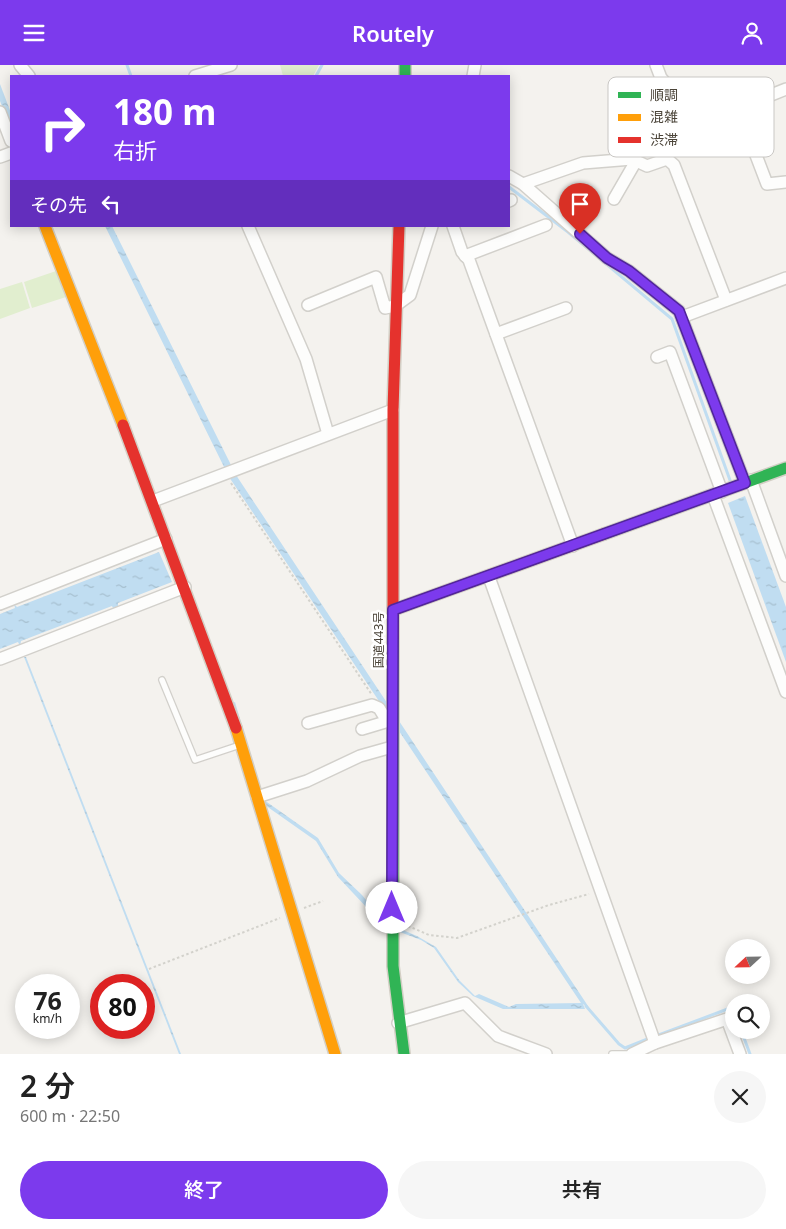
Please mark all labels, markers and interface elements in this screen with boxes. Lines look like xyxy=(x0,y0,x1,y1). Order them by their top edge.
text: Routely xyxy=(352,18,434,48)
icon: menu xyxy=(20,19,48,47)
icon: person xyxy=(738,19,766,47)
legend xyxy=(608,77,774,157)
text: 順調 xyxy=(650,85,678,104)
text: 180 m xyxy=(113,88,216,135)
icon: right xyxy=(30,95,95,160)
text: 混雑 xyxy=(650,107,678,126)
text: 渋滞 xyxy=(650,130,678,149)
text: 右折 xyxy=(113,135,157,165)
pin xyxy=(559,183,601,234)
icon: left xyxy=(97,190,125,218)
icon: arrive xyxy=(566,190,594,218)
text: その先 xyxy=(30,192,87,218)
street label: 国道443号 xyxy=(370,612,387,668)
position arrow xyxy=(365,881,417,933)
north arrow xyxy=(725,939,770,984)
map controls xyxy=(725,939,770,1039)
speed limit sign: 80 xyxy=(90,974,155,1039)
text: 76 xyxy=(33,983,62,1017)
button: search xyxy=(725,994,770,1039)
text: km/h xyxy=(33,1010,62,1027)
text: 2 分 xyxy=(20,1065,75,1106)
button: close xyxy=(714,1071,766,1123)
text: 600 m · 22:50 xyxy=(20,1105,120,1127)
button: 終了 xyxy=(20,1161,388,1219)
button: 共有 xyxy=(398,1161,766,1219)

